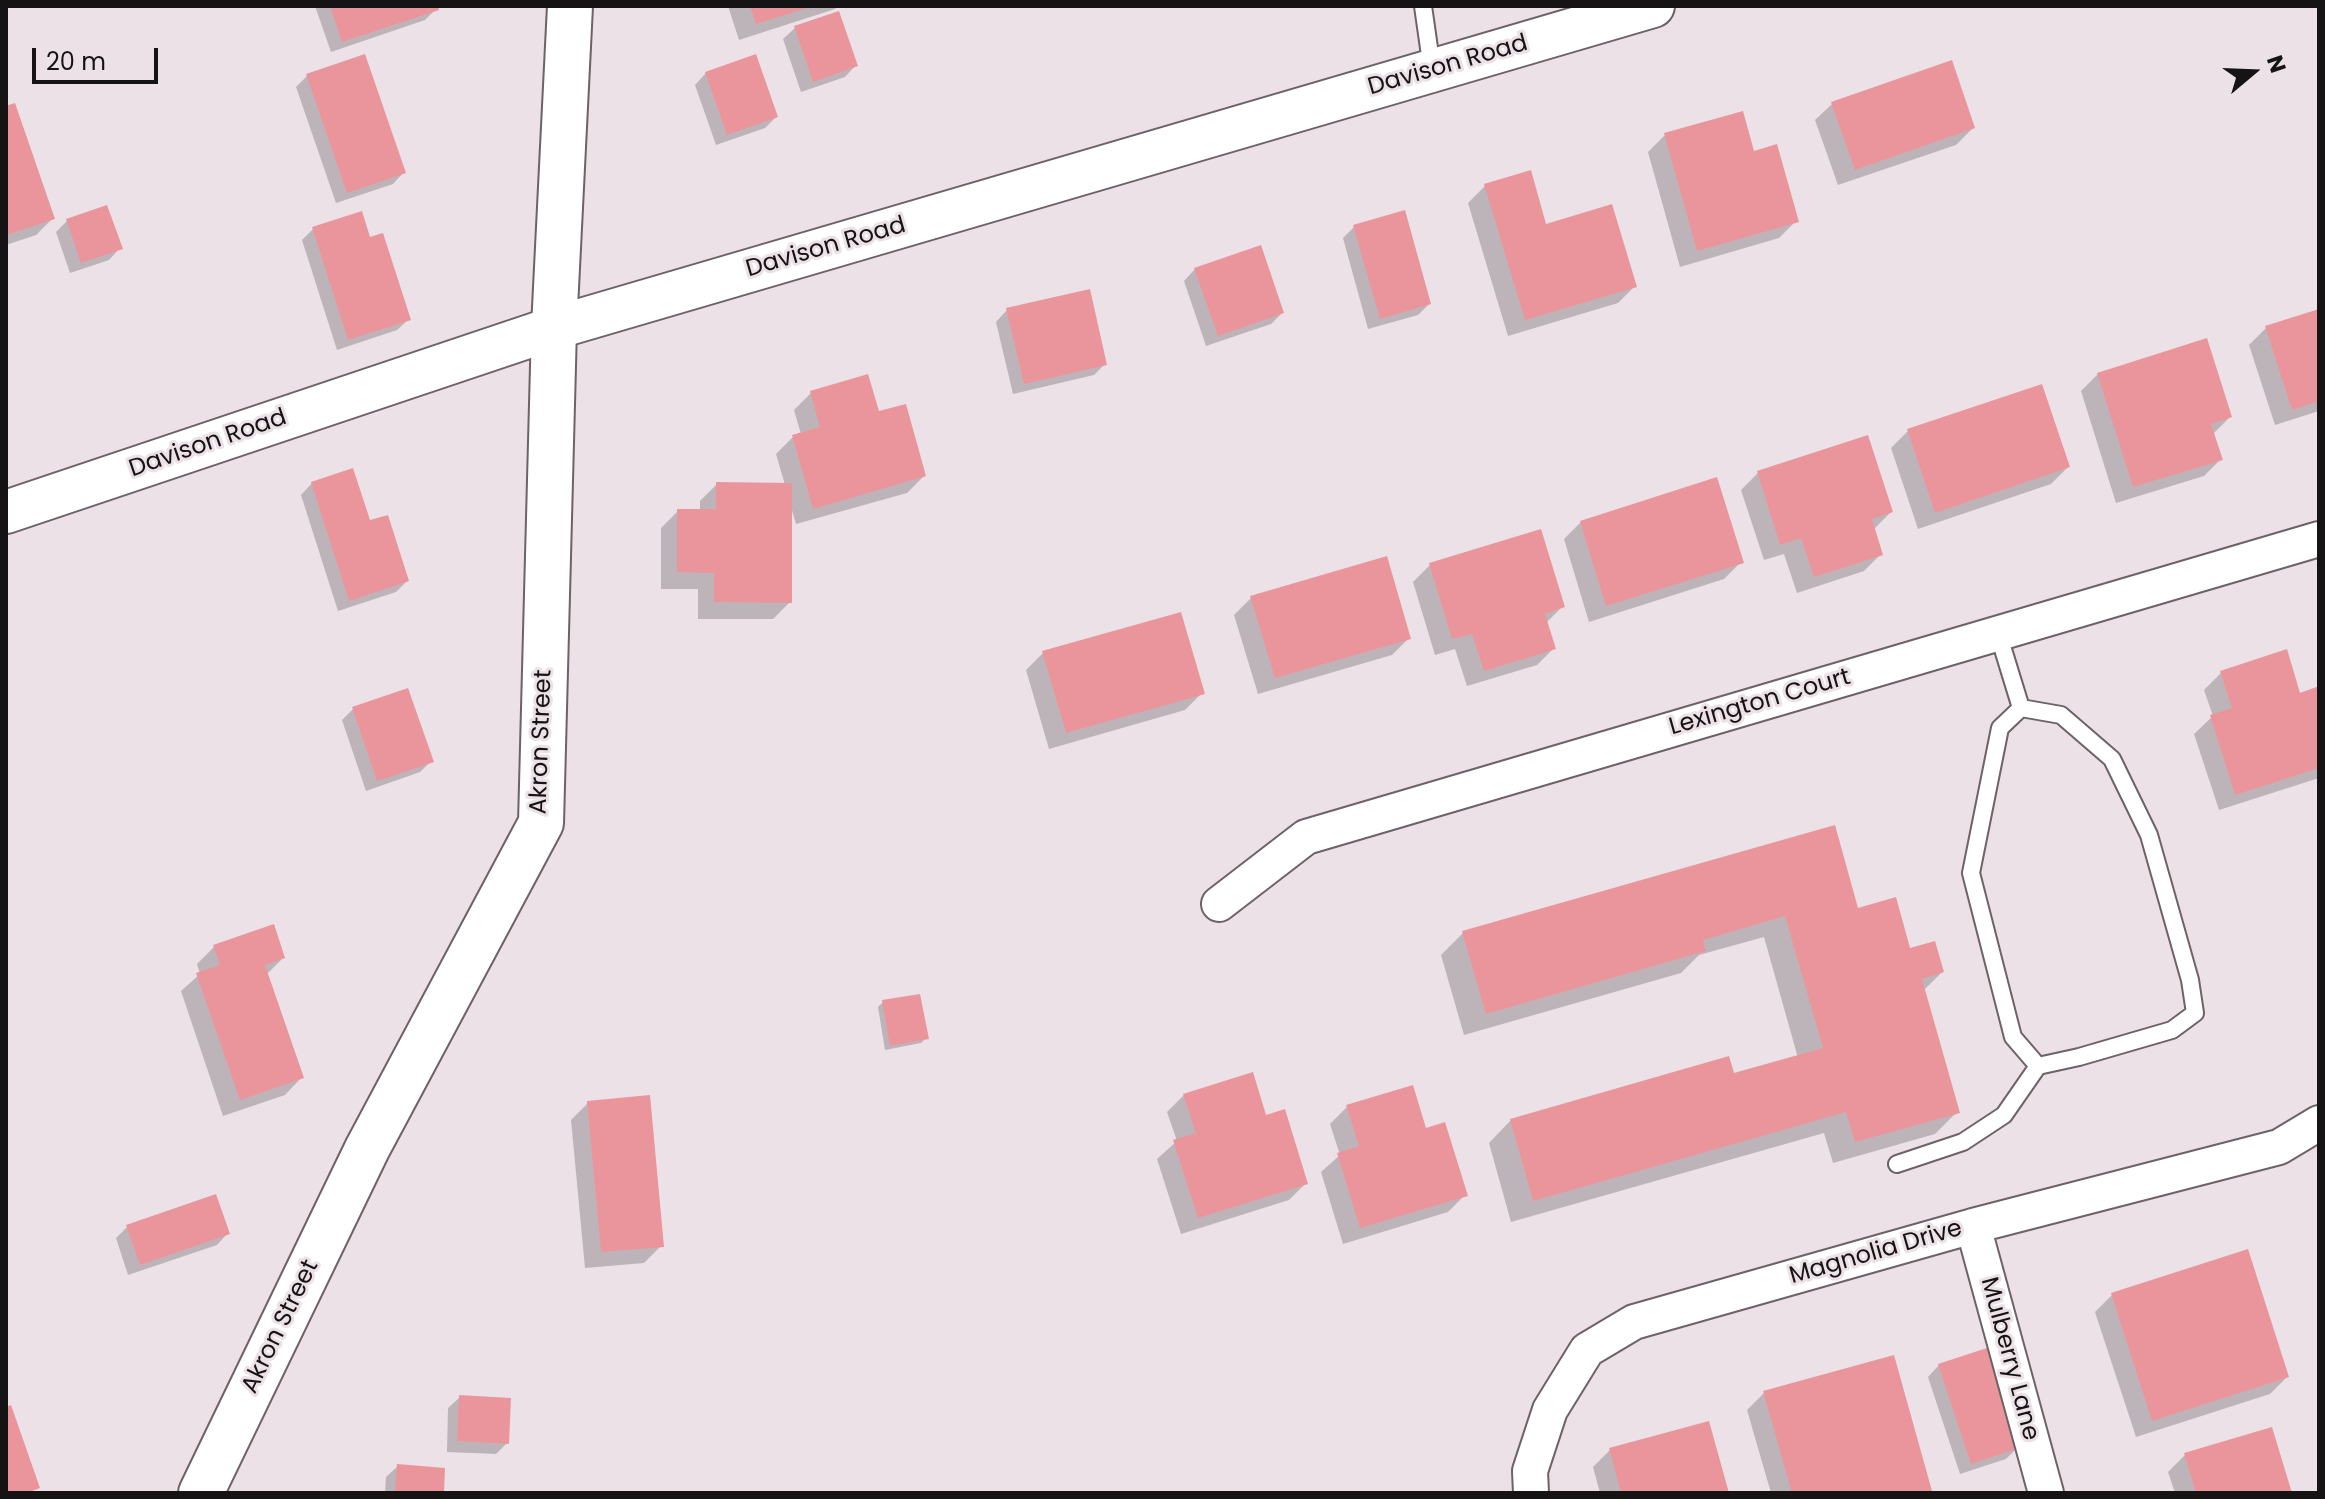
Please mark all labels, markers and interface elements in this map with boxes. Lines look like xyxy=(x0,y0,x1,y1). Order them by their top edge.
street label: Davison Road xyxy=(1365,29,1531,103)
scale bar xyxy=(36,32,162,82)
north arrow xyxy=(2213,32,2293,112)
text: 20 m xyxy=(46,45,106,78)
text: N xyxy=(2259,51,2294,77)
street label: Davison Road xyxy=(743,211,909,285)
street label: Davison Road xyxy=(125,404,291,484)
street label: Lexington Court xyxy=(1666,663,1854,743)
street label: Akron Street xyxy=(525,669,559,815)
street label: Magnolia Drive xyxy=(1786,1215,1966,1291)
street label: Akron Street xyxy=(236,1256,326,1398)
street label: Mulberry Lane xyxy=(1973,1274,2045,1444)

